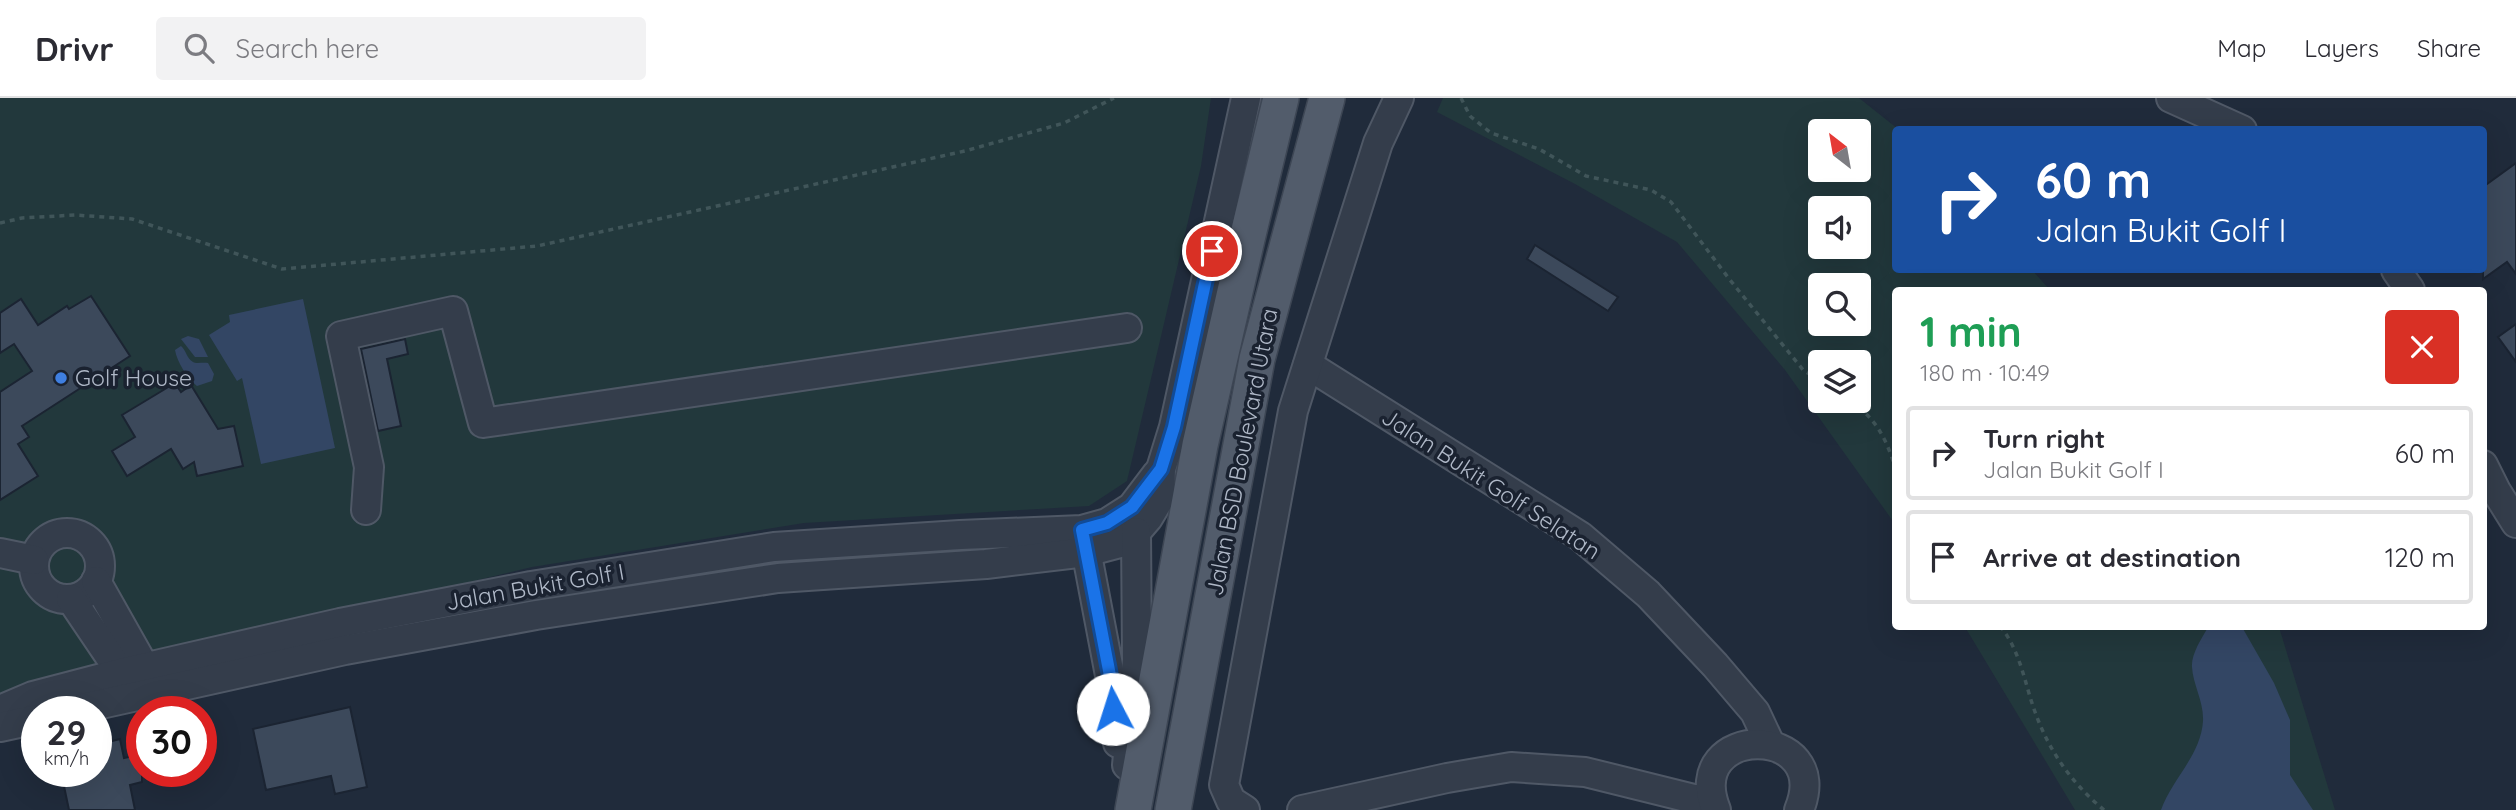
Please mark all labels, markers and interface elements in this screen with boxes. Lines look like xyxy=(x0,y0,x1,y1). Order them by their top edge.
search box xyxy=(156,17,646,80)
text: Drivr xyxy=(35,28,114,69)
icon: search xyxy=(180,29,218,67)
text: Search here xyxy=(236,32,379,65)
text: Map xyxy=(2217,33,2266,63)
text: Layers xyxy=(2304,33,2379,63)
text: Share xyxy=(2417,33,2481,63)
north arrow xyxy=(1808,119,1871,182)
map controls xyxy=(1808,119,1871,413)
text: 60 m xyxy=(2035,149,2151,210)
icon: right xyxy=(1920,154,2011,245)
button: sound xyxy=(1808,196,1871,259)
text: Jalan Bukit Golf I xyxy=(2035,210,2286,250)
pin xyxy=(1182,221,1242,281)
icon: arrive xyxy=(1193,232,1231,270)
button: search xyxy=(1808,273,1871,336)
text: 1 min xyxy=(1920,305,2022,358)
street label: Jalan BSD Boulevard Utara xyxy=(1199,306,1284,598)
button: close xyxy=(2385,310,2459,384)
button: layers xyxy=(1808,350,1871,413)
text: 180 m · 10:49 xyxy=(1920,358,2050,387)
place label: Golf House xyxy=(75,363,192,392)
marker: Golf House xyxy=(53,370,69,386)
street label: Jalan Bukit Golf Selatan xyxy=(1376,402,1606,565)
text: Turn right xyxy=(1983,422,2105,455)
icon: right xyxy=(1924,434,1962,472)
text: 60 m xyxy=(2395,437,2455,470)
text: Jalan Bukit Golf I xyxy=(1983,455,2164,484)
icon: arrive xyxy=(1924,538,1962,576)
text: Arrive at destination xyxy=(1983,541,2241,574)
text: 120 m xyxy=(2385,541,2455,574)
street label: Jalan Bukit Golf I xyxy=(443,557,626,616)
position arrow xyxy=(1076,672,1150,746)
speed limit sign: 30 xyxy=(126,696,217,787)
text: 29 xyxy=(47,710,86,754)
text: km/h xyxy=(44,747,89,770)

